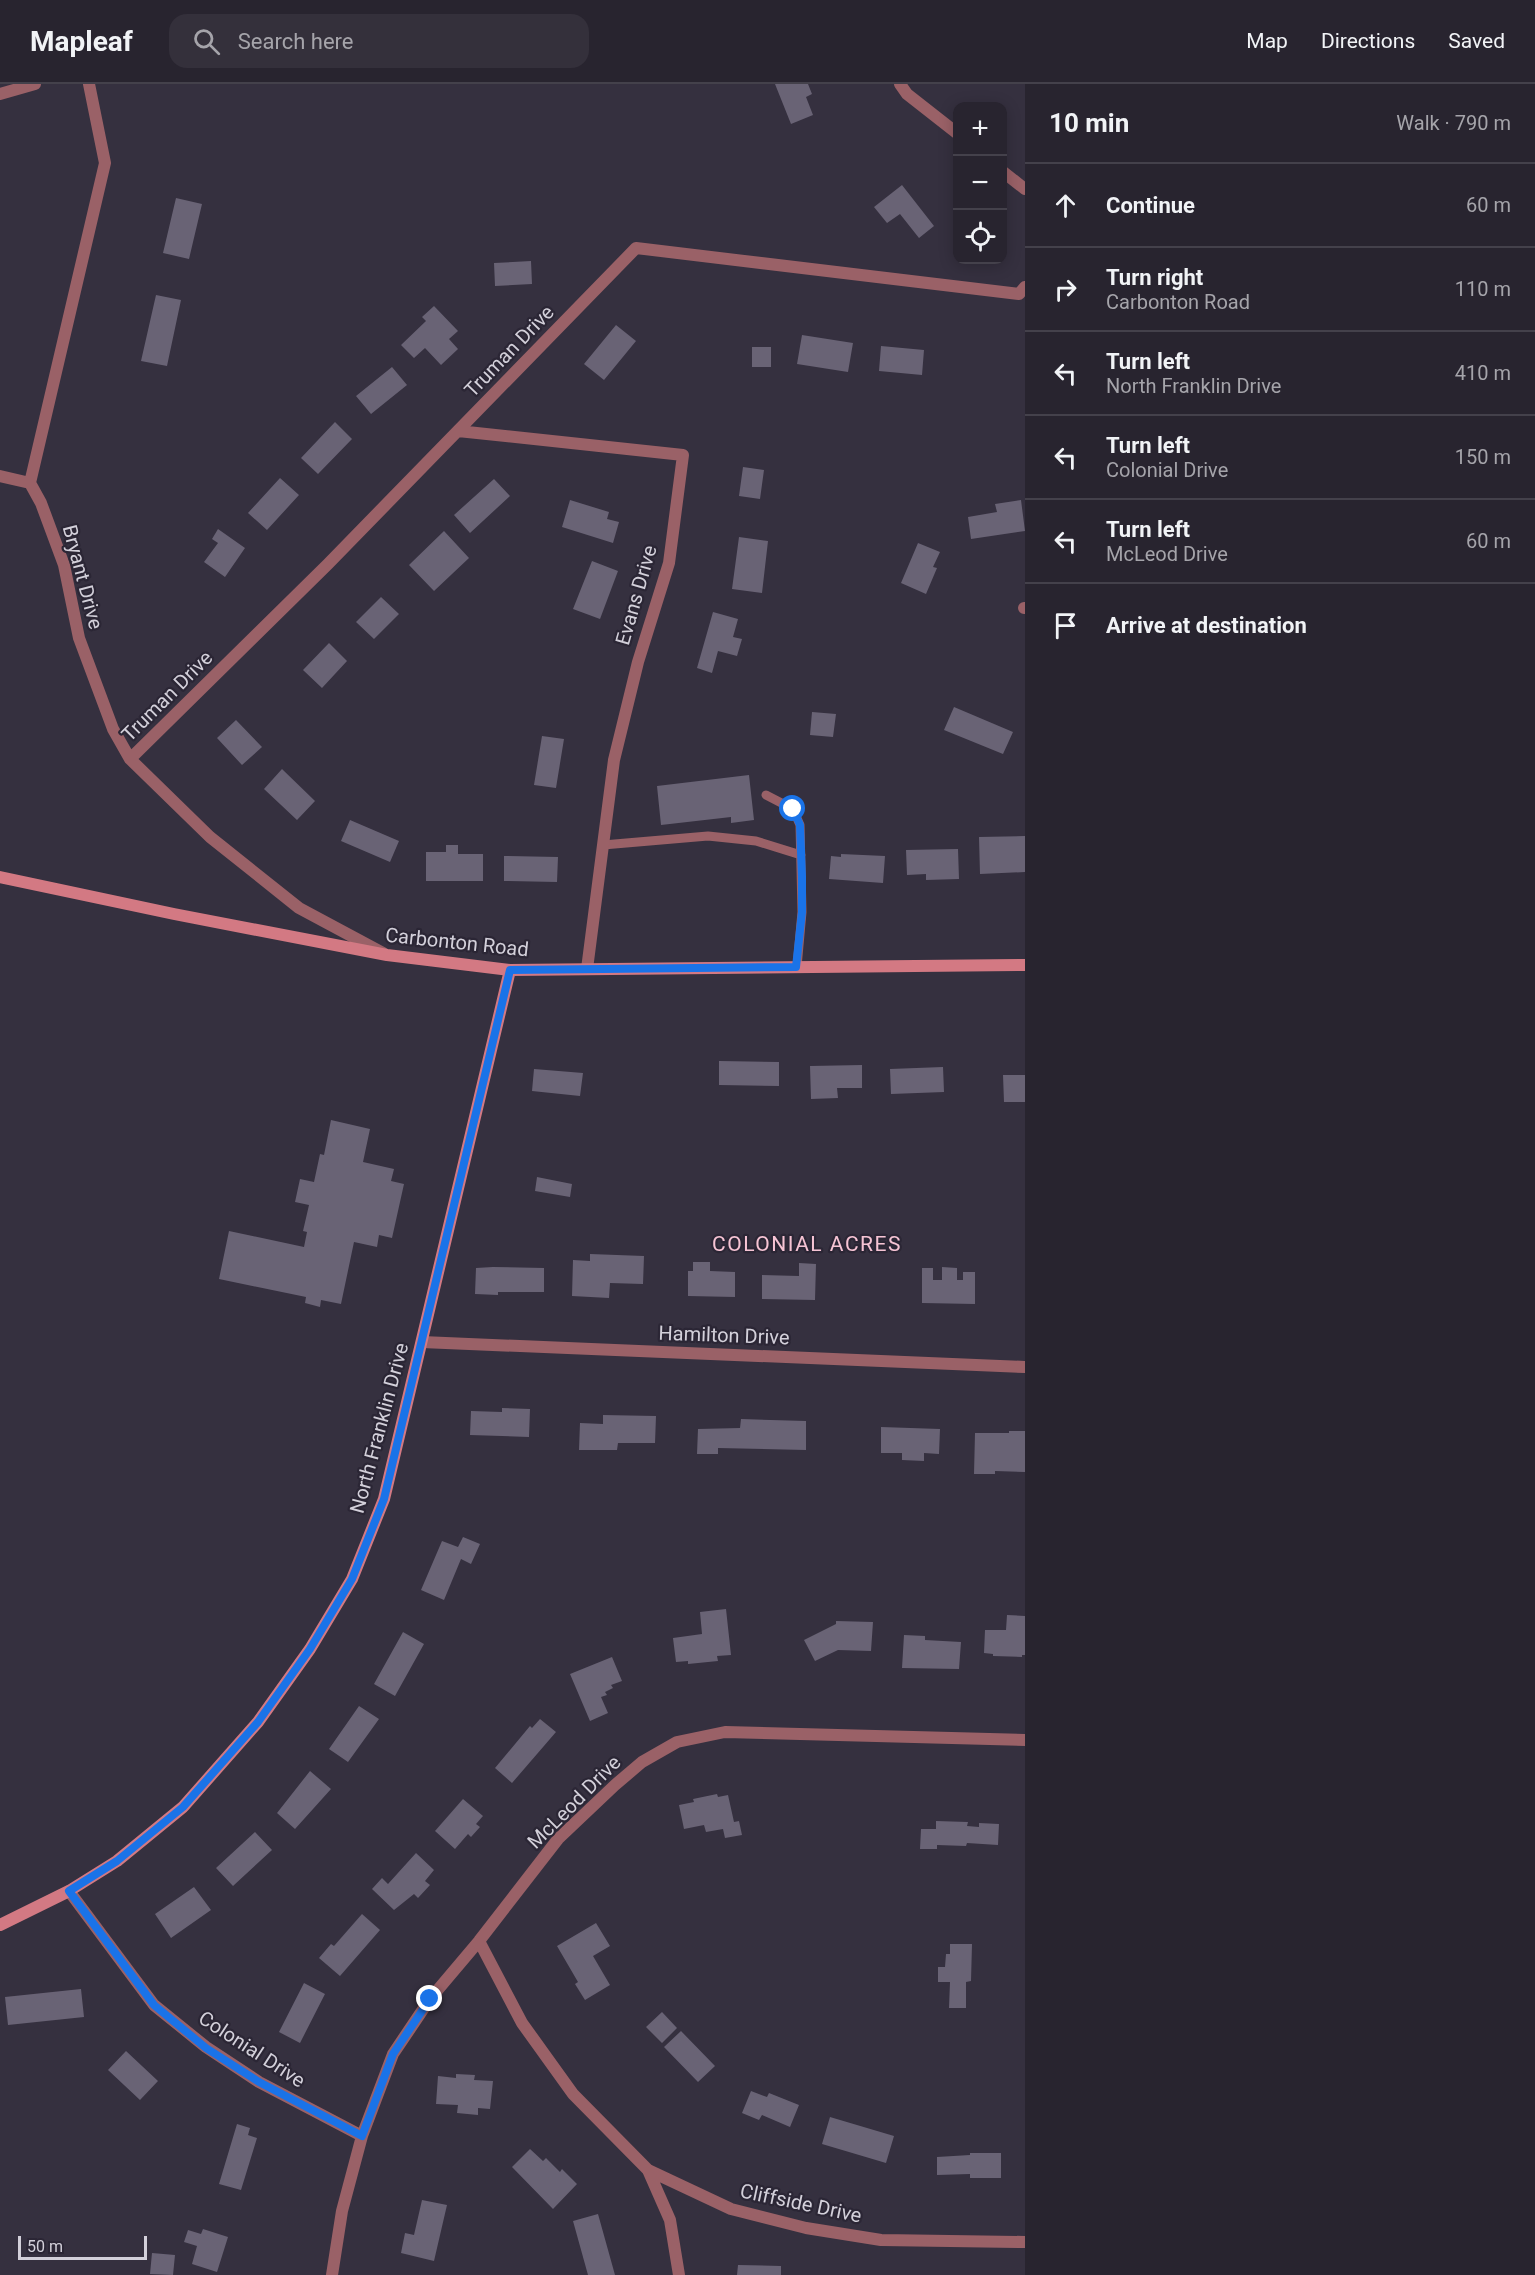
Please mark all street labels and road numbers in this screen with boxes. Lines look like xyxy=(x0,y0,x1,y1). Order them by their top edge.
street label: Truman Drive xyxy=(459,300,559,402)
street label: Bryant Drive xyxy=(58,522,108,632)
street label: Evans Drive xyxy=(610,542,662,648)
street label: Truman Drive xyxy=(117,646,217,746)
street label: Carbonton Road xyxy=(384,923,530,961)
street label: Hamilton Drive xyxy=(658,1321,790,1349)
street label: North Franklin Drive xyxy=(345,1340,413,1516)
street label: McLeod Drive xyxy=(522,1750,626,1854)
street label: Colonial Drive xyxy=(194,2006,310,2092)
street label: Cliffside Drive xyxy=(738,2178,864,2228)

